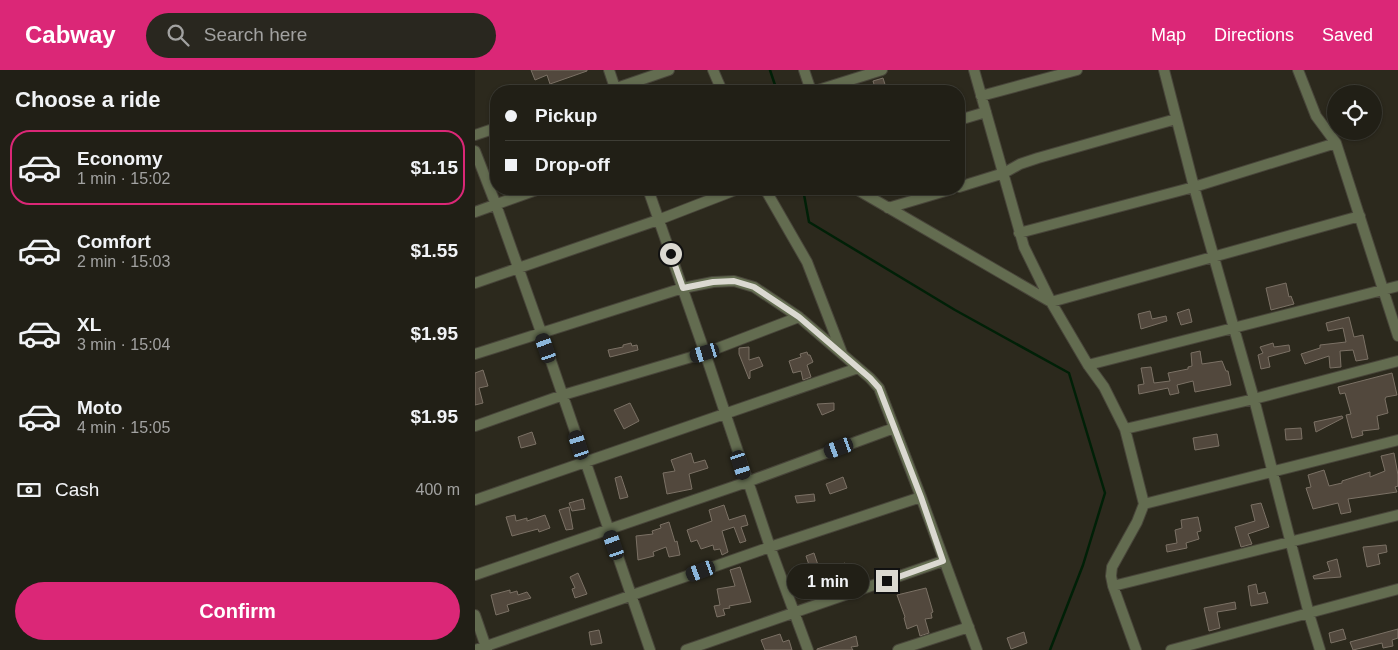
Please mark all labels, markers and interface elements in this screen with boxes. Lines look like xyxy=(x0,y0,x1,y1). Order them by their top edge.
search box xyxy=(146,13,496,58)
text: Cabway xyxy=(25,21,116,48)
icon: search xyxy=(164,21,192,49)
text: Search here xyxy=(204,24,307,45)
text: Map xyxy=(1151,25,1186,45)
text: Directions xyxy=(1214,25,1294,45)
text: Saved xyxy=(1322,25,1373,45)
map controls xyxy=(1327,85,1382,140)
button: locate xyxy=(1327,85,1382,140)
text: Choose a ride xyxy=(15,87,160,112)
text: Pickup xyxy=(535,105,597,126)
icon: car xyxy=(17,145,62,190)
text: Economy xyxy=(77,148,163,169)
text: Drop-off xyxy=(535,154,610,175)
text: $1.15 xyxy=(410,157,458,178)
text: 1 min · 15:02 xyxy=(77,170,170,187)
icon: car xyxy=(17,228,62,273)
text: Comfort xyxy=(77,231,151,252)
text: $1.55 xyxy=(410,240,458,261)
route start xyxy=(660,243,682,265)
text: 2 min · 15:03 xyxy=(77,253,170,270)
icon: car xyxy=(17,311,62,356)
text: XL xyxy=(77,314,101,335)
text: $1.95 xyxy=(410,323,458,344)
car xyxy=(534,331,557,365)
text: 3 min · 15:04 xyxy=(77,336,170,353)
car xyxy=(688,341,721,365)
icon: car xyxy=(17,394,62,439)
text: Moto xyxy=(77,397,122,418)
text: $1.95 xyxy=(410,406,458,427)
text: 4 min · 15:05 xyxy=(77,419,170,436)
car xyxy=(567,428,590,462)
car xyxy=(822,436,855,460)
car xyxy=(729,448,752,482)
icon: cash xyxy=(15,476,43,504)
text: Cash xyxy=(55,479,99,500)
text: 400 m xyxy=(416,481,460,498)
car xyxy=(602,528,625,562)
car xyxy=(684,559,717,583)
callout: 1 min xyxy=(787,564,869,598)
route end xyxy=(876,570,898,592)
text: 1 min xyxy=(807,573,849,590)
button: Confirm xyxy=(15,582,460,640)

